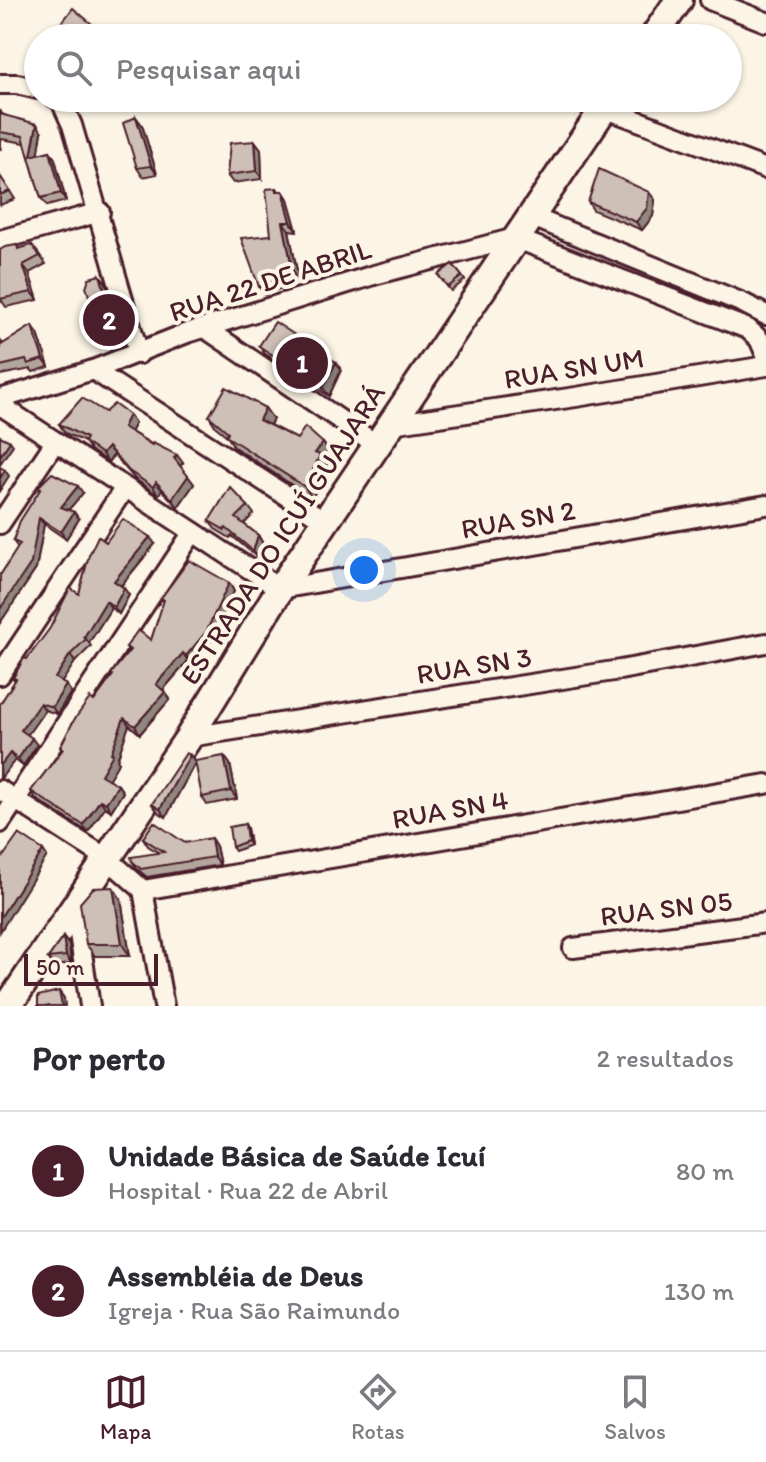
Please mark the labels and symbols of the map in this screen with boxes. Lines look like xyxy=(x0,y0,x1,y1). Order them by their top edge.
street label: RUA 22 DE ABRIL xyxy=(165,231,375,329)
pin: 2 xyxy=(83,290,135,350)
pin: 1 xyxy=(276,333,328,393)
street label: RUA SN UM xyxy=(502,340,646,396)
street label: ESTRADA DO ICUÍ GUAJARÁ xyxy=(172,377,392,691)
street label: RUA SN 2 xyxy=(458,492,578,546)
your location xyxy=(344,550,384,590)
street label: RUA SN 3 xyxy=(414,639,534,691)
street label: RUA SN 4 xyxy=(389,782,511,836)
street label: RUA SN 05 xyxy=(598,883,734,933)
scale bar xyxy=(24,950,158,986)

